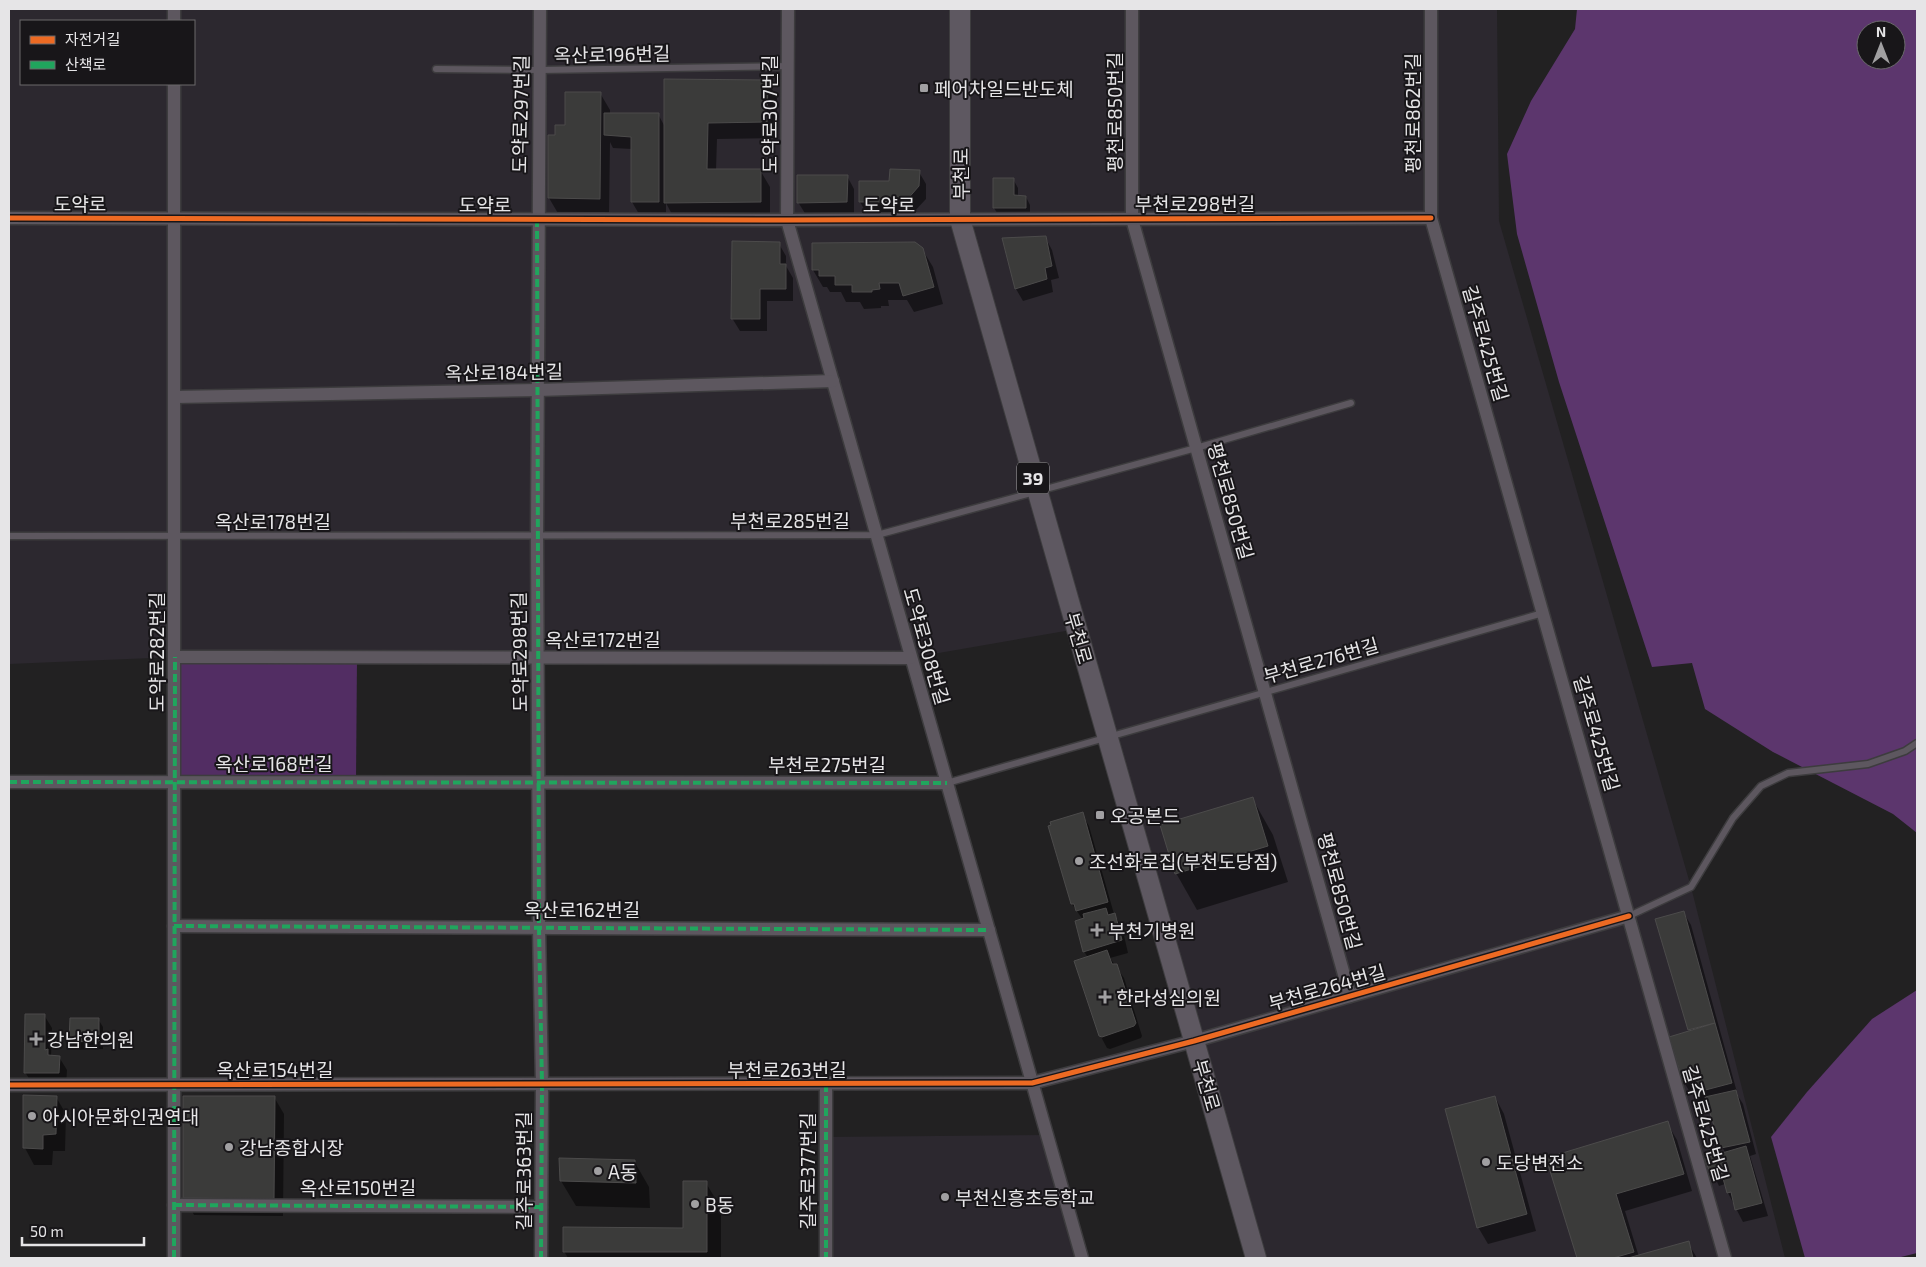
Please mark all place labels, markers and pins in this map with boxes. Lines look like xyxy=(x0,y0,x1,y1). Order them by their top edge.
place label: 페어차일드반도체 xyxy=(934,77,1074,100)
marker: 페어차일드반도체 xyxy=(918,82,930,94)
place label: 오공본드 xyxy=(1110,804,1180,827)
marker: 오공본드 xyxy=(1094,809,1106,821)
place label: 조선화로집(부천도당점) xyxy=(1089,850,1277,873)
marker: 조선화로집(부천도당점) xyxy=(1073,855,1085,867)
place label: 부천기병원 xyxy=(1108,919,1195,942)
marker: 부천기병원 xyxy=(1090,923,1104,937)
place label: 한라성심의원 xyxy=(1116,986,1221,1009)
marker: 한라성심의원 xyxy=(1098,990,1112,1004)
place label: 강남한의원 xyxy=(47,1028,134,1051)
marker: 강남한의원 xyxy=(29,1032,43,1046)
place label: 아시아문화인권연대 xyxy=(42,1105,199,1128)
marker: 아시아문화인권연대 xyxy=(26,1110,38,1122)
place label: 강남종합시장 xyxy=(239,1136,344,1159)
marker: 강남종합시장 xyxy=(223,1141,235,1153)
place label: 도당변전소 xyxy=(1496,1151,1583,1174)
marker: 도당변전소 xyxy=(1480,1156,1492,1168)
place label: A동 xyxy=(608,1160,637,1183)
marker: A동 xyxy=(592,1165,604,1177)
place label: 부천신흥초등학교 xyxy=(955,1186,1095,1209)
marker: 부천신흥초등학교 xyxy=(939,1191,951,1203)
place label: B동 xyxy=(705,1193,734,1216)
marker: B동 xyxy=(689,1198,701,1210)

